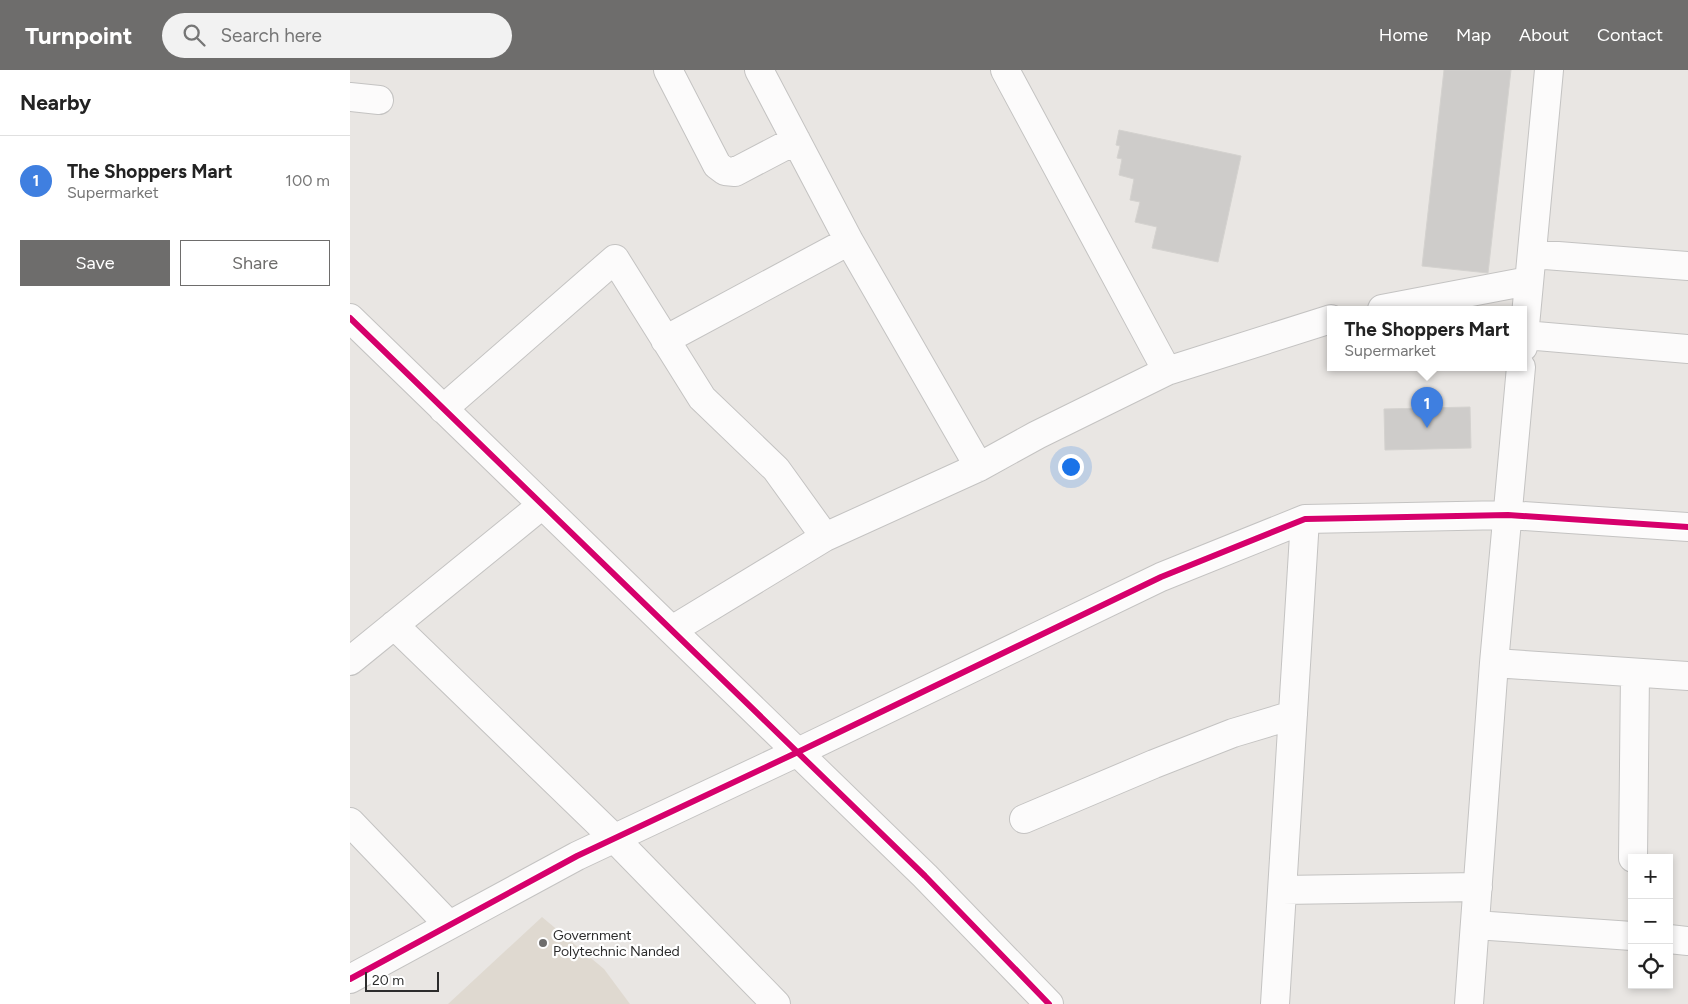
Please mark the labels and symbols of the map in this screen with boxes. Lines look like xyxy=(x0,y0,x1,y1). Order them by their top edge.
pin: 1 xyxy=(1411,387,1443,428)
your location xyxy=(1058,454,1084,480)
place label: Government Polytechnic Nanded xyxy=(553,927,680,960)
marker: Government Polytechnic Nanded xyxy=(537,937,549,949)
scale bar xyxy=(365,969,439,992)

